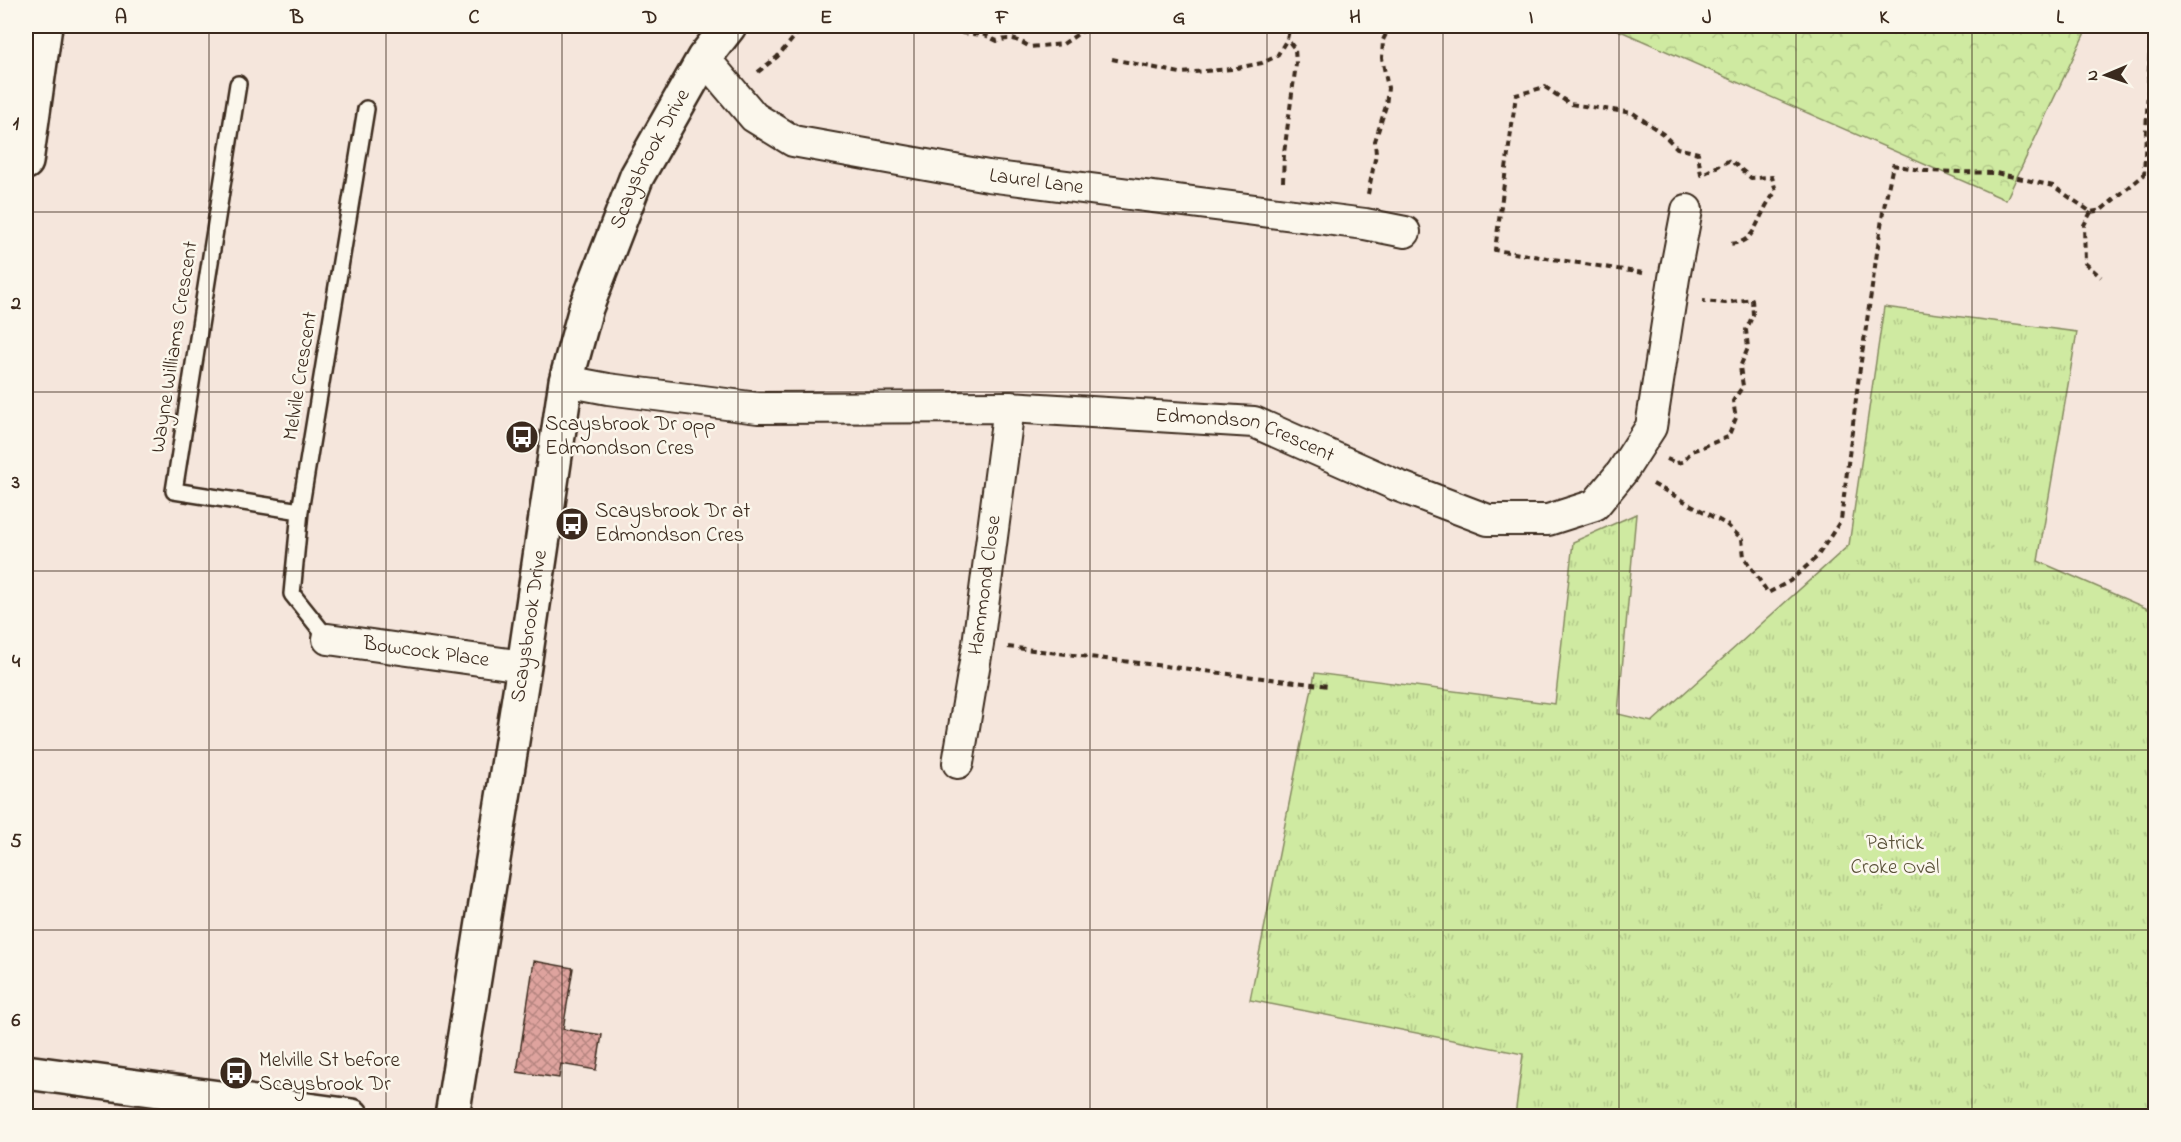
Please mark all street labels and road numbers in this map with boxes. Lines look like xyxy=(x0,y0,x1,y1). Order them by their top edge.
street label: Scaysbrook Drive xyxy=(603,83,699,234)
street label: Laurel Lane xyxy=(987,161,1086,203)
street label: Wayne Williams Crescent xyxy=(143,239,209,455)
street label: Melvile Crescent xyxy=(276,309,326,443)
street label: Edmondson Crescent xyxy=(1154,401,1339,471)
street label: Hammond Close xyxy=(961,513,1010,657)
street label: Scaysbrook Drive xyxy=(503,547,556,704)
street label: Bowcock Place xyxy=(360,629,492,676)

